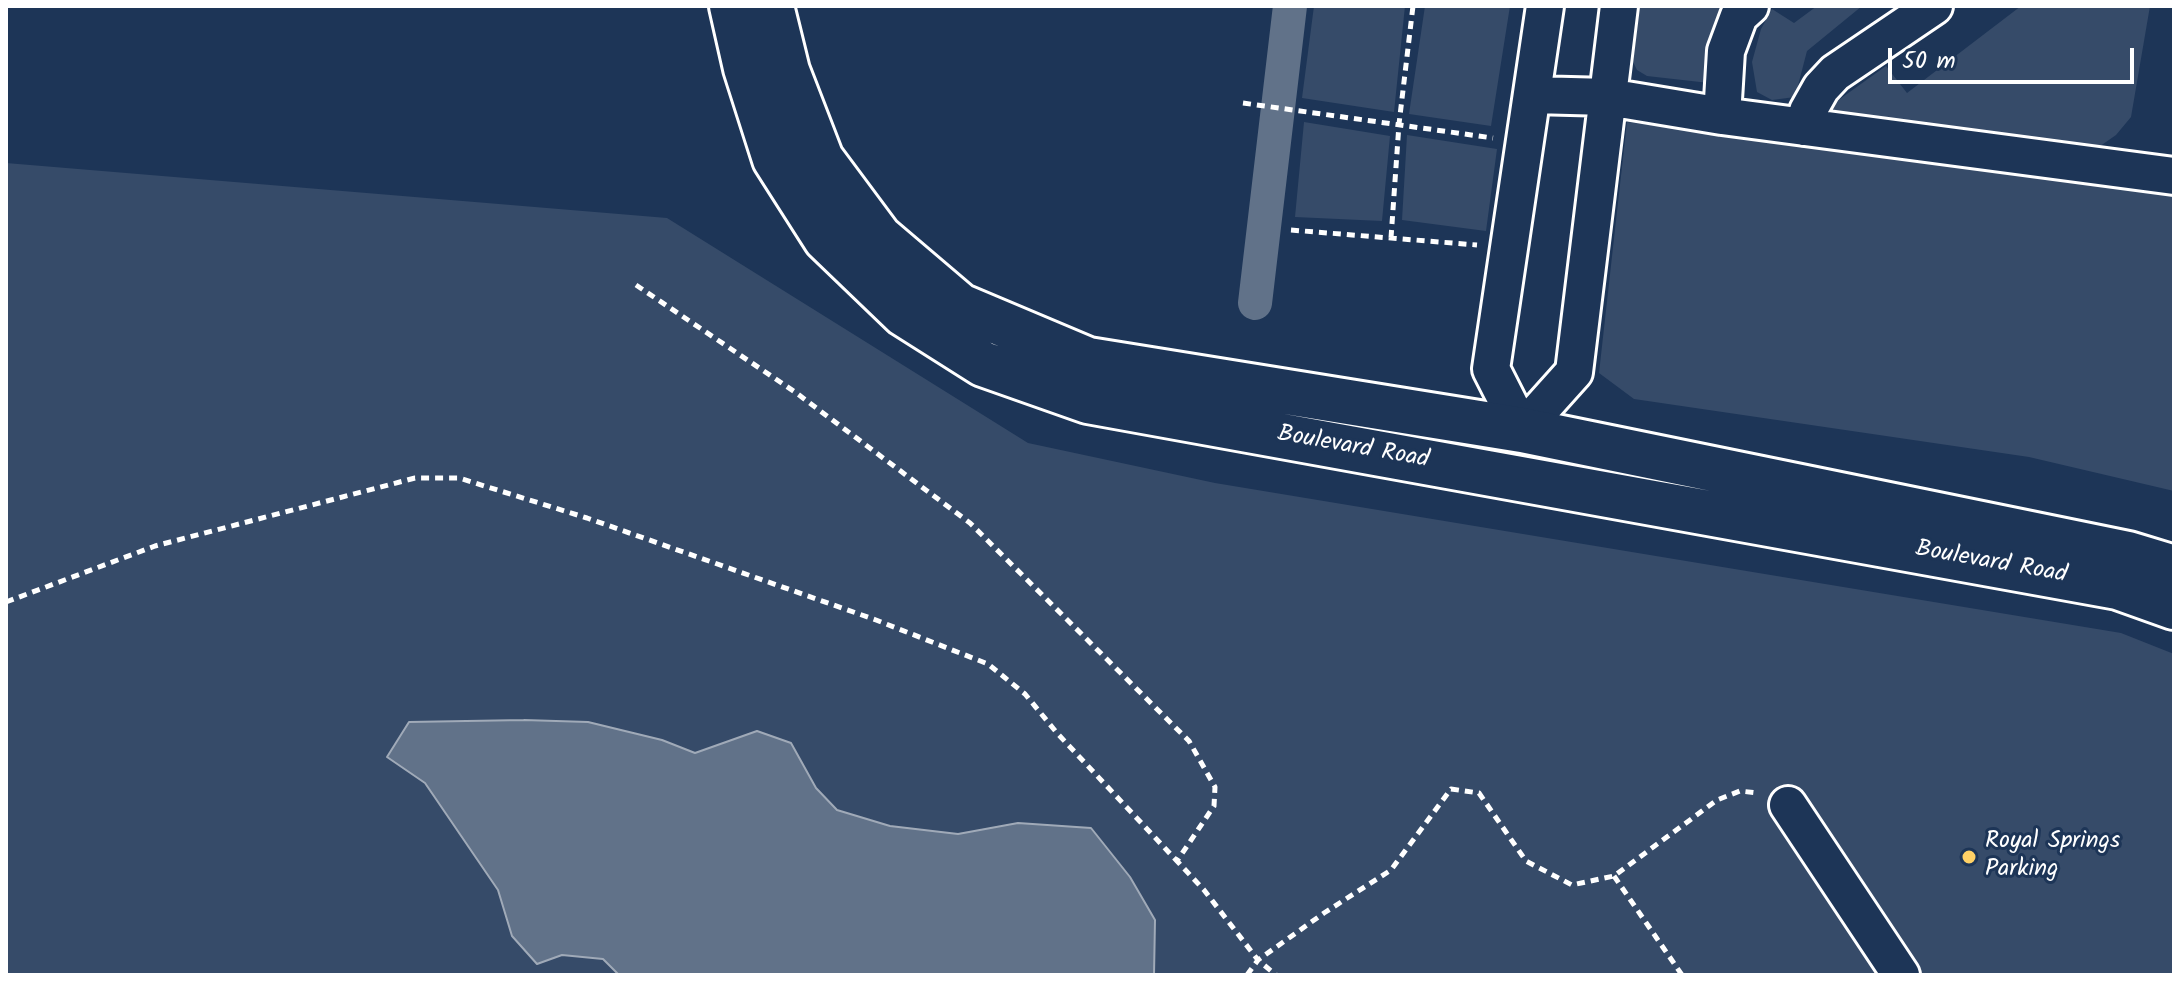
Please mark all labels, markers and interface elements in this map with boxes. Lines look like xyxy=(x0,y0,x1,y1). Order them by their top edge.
scale bar xyxy=(1892,32,2138,82)
text: 50 m xyxy=(1902,42,1956,81)
street label: Boulevard Road xyxy=(1275,421,1431,477)
street label: Boulevard Road xyxy=(1913,536,2069,592)
place label: Royal Springs Parking xyxy=(1985,829,2120,885)
marker: Royal Springs Parking xyxy=(1960,848,1978,866)

